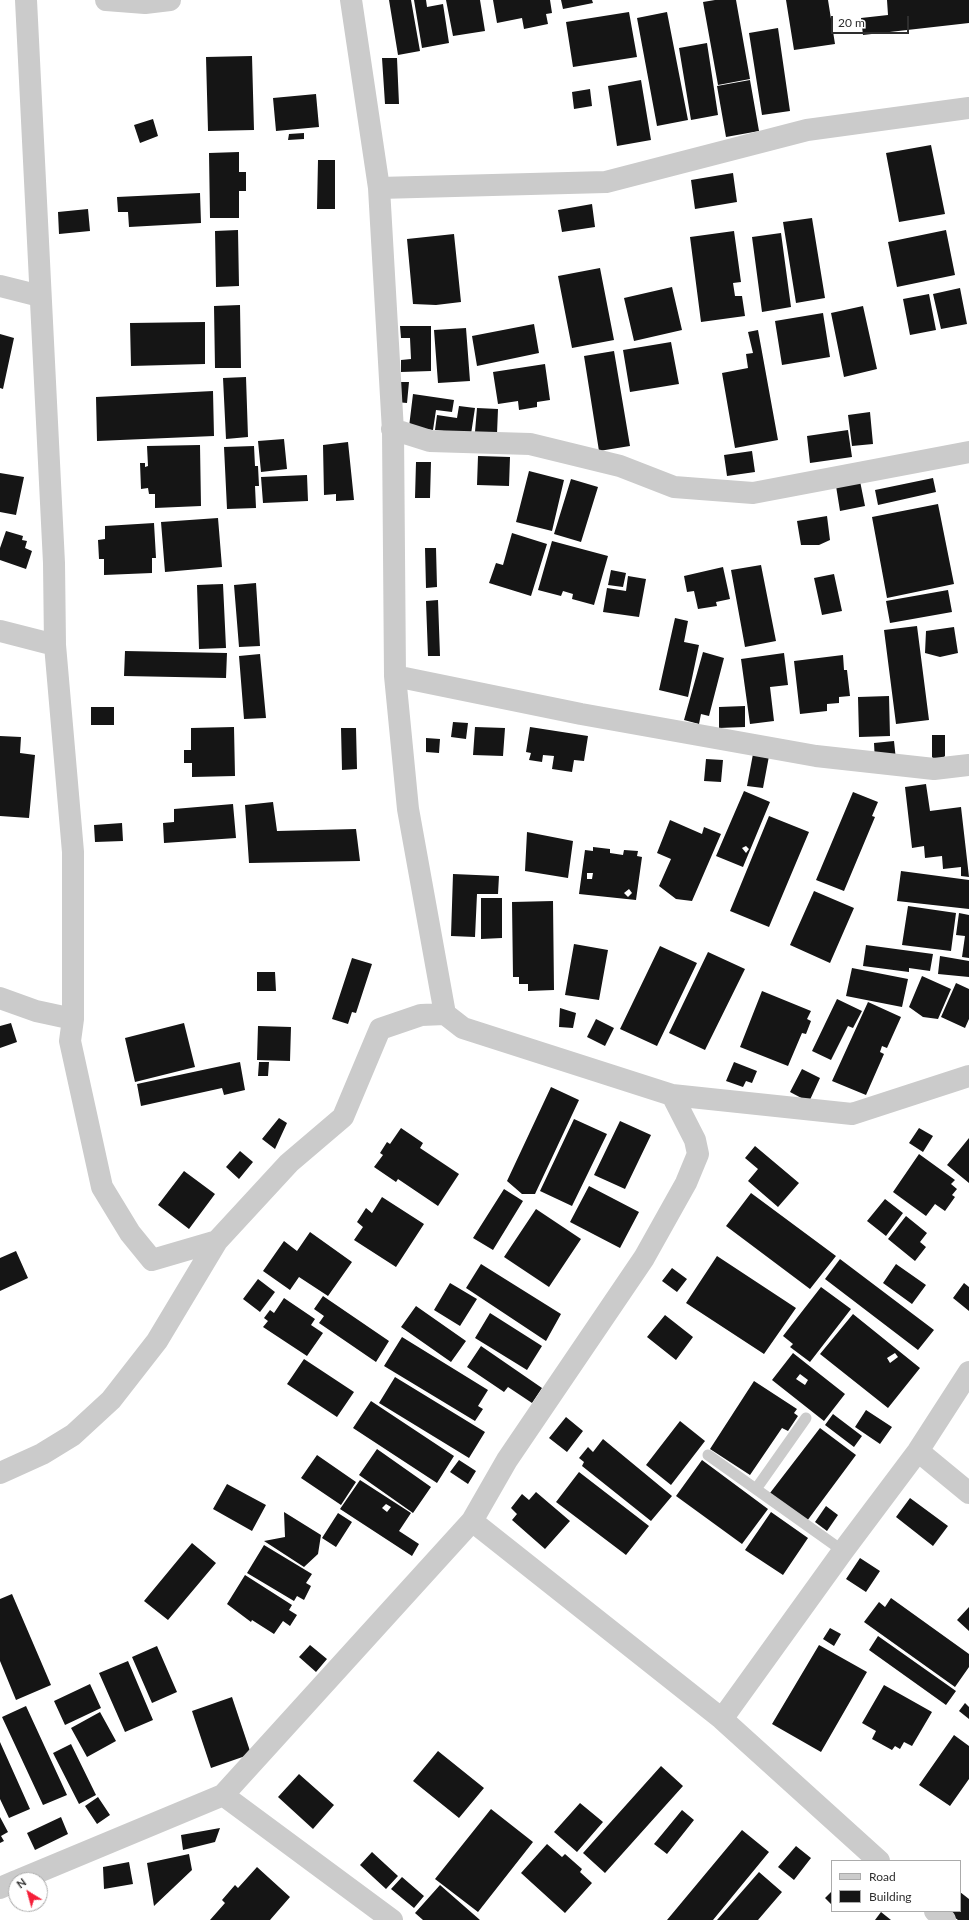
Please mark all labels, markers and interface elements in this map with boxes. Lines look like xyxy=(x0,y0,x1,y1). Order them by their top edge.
scale bar xyxy=(833,8,911,34)
text: 20 m xyxy=(838,15,865,30)
legend xyxy=(831,1860,961,1912)
text: Road xyxy=(869,1869,896,1884)
north arrow xyxy=(8,1872,48,1912)
text: N xyxy=(14,1875,28,1891)
text: Building xyxy=(869,1889,912,1904)

